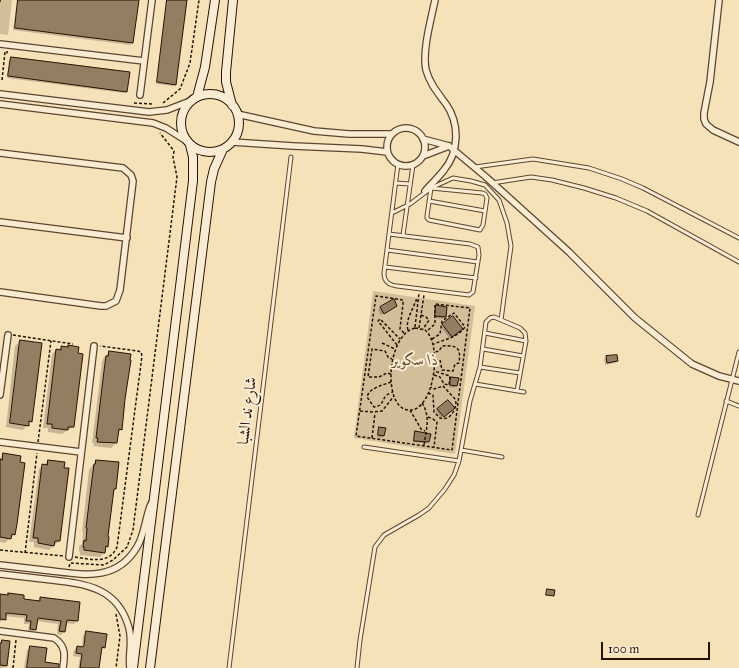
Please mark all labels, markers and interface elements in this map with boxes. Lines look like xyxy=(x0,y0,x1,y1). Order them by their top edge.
park label: ذا سكوير xyxy=(391,351,439,371)
street label: شارع ند الشبا xyxy=(234,376,262,446)
scale bar xyxy=(603,634,712,660)
text: 100 m xyxy=(608,642,639,656)

